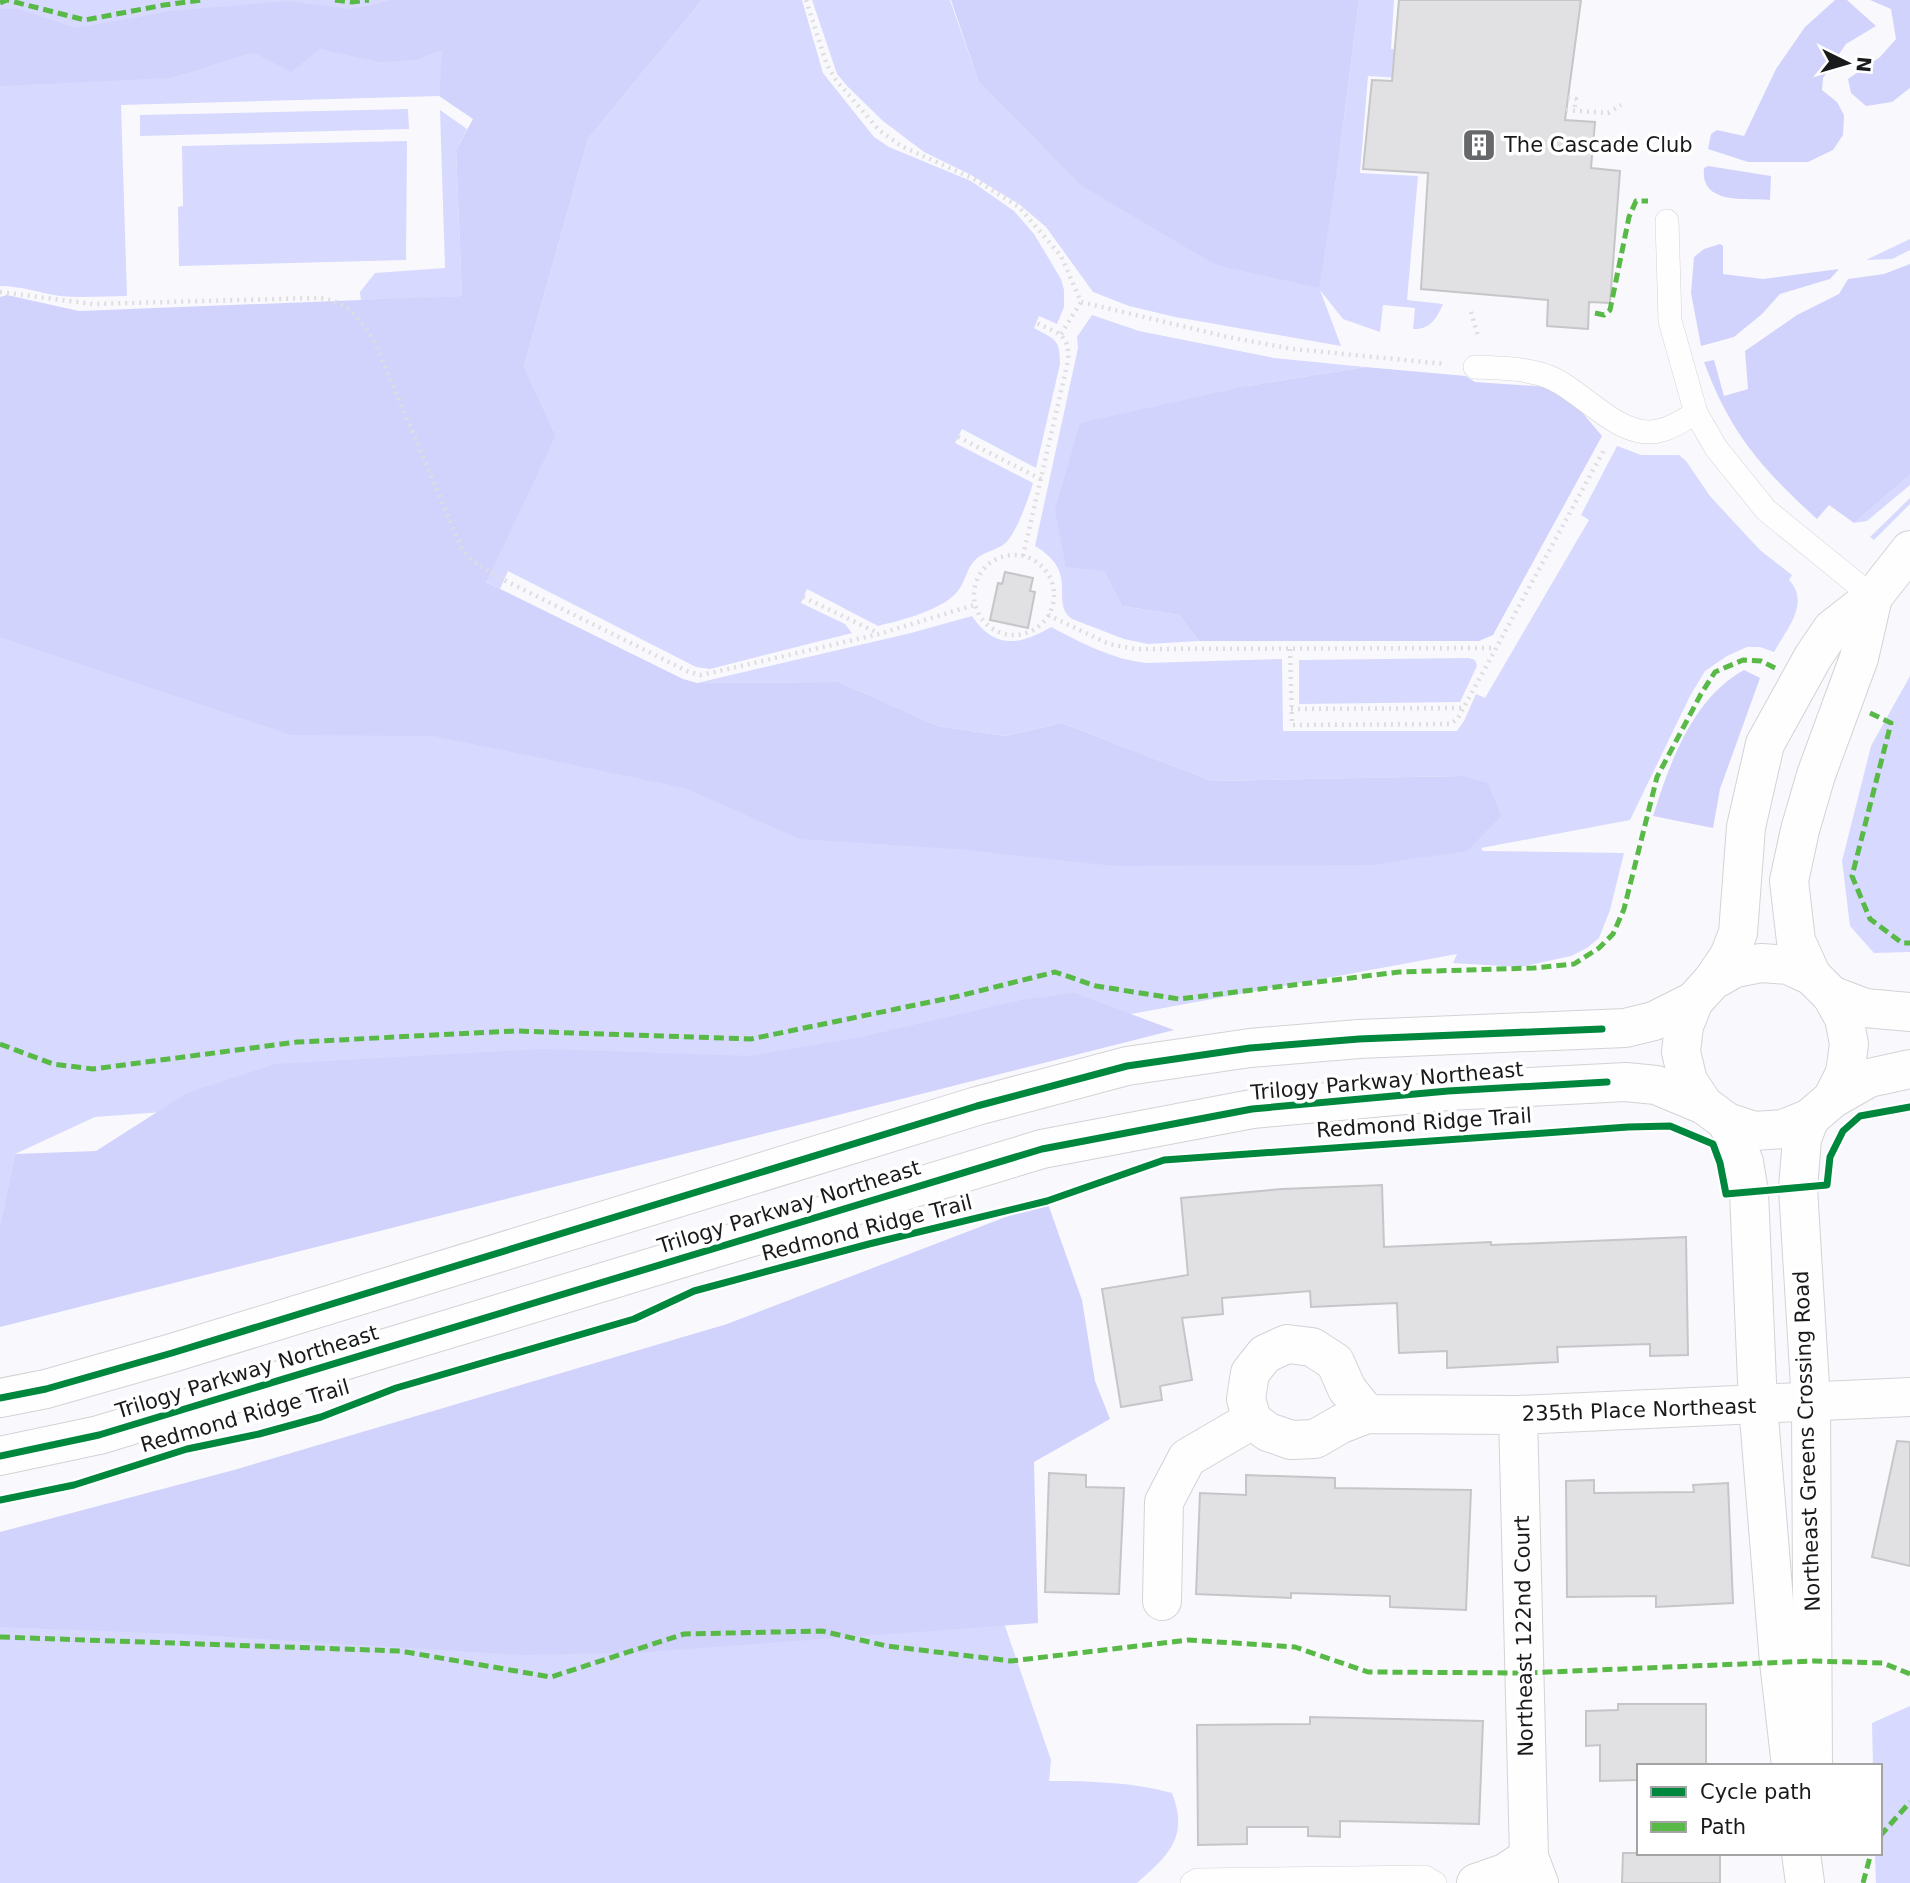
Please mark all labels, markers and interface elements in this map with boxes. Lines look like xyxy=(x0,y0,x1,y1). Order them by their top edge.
north arrow xyxy=(1812,28,1882,98)
text: N xyxy=(1852,56,1876,73)
building icon: The Cascade Club xyxy=(1460,126,1498,164)
place label: The Cascade Club xyxy=(1503,133,1693,157)
street label: Trilogy Parkway Northeast xyxy=(1249,1057,1524,1105)
street label: Redmond Ridge Trail xyxy=(1315,1103,1533,1143)
street label: Trilogy Parkway Northeast xyxy=(654,1156,923,1259)
street label: Redmond Ridge Trail xyxy=(759,1190,975,1266)
street label: Northeast Greens Crossing Road xyxy=(1789,1270,1825,1612)
street label: Trilogy Parkway Northeast xyxy=(112,1321,381,1424)
street label: Redmond Ridge Trail xyxy=(138,1375,352,1457)
street label: 235th Place Northeast xyxy=(1521,1394,1757,1426)
street label: Northeast 122nd Court xyxy=(1510,1515,1538,1757)
legend xyxy=(1637,1764,1882,1855)
text: Cycle path xyxy=(1700,1780,1812,1804)
text: Path xyxy=(1700,1815,1746,1839)

